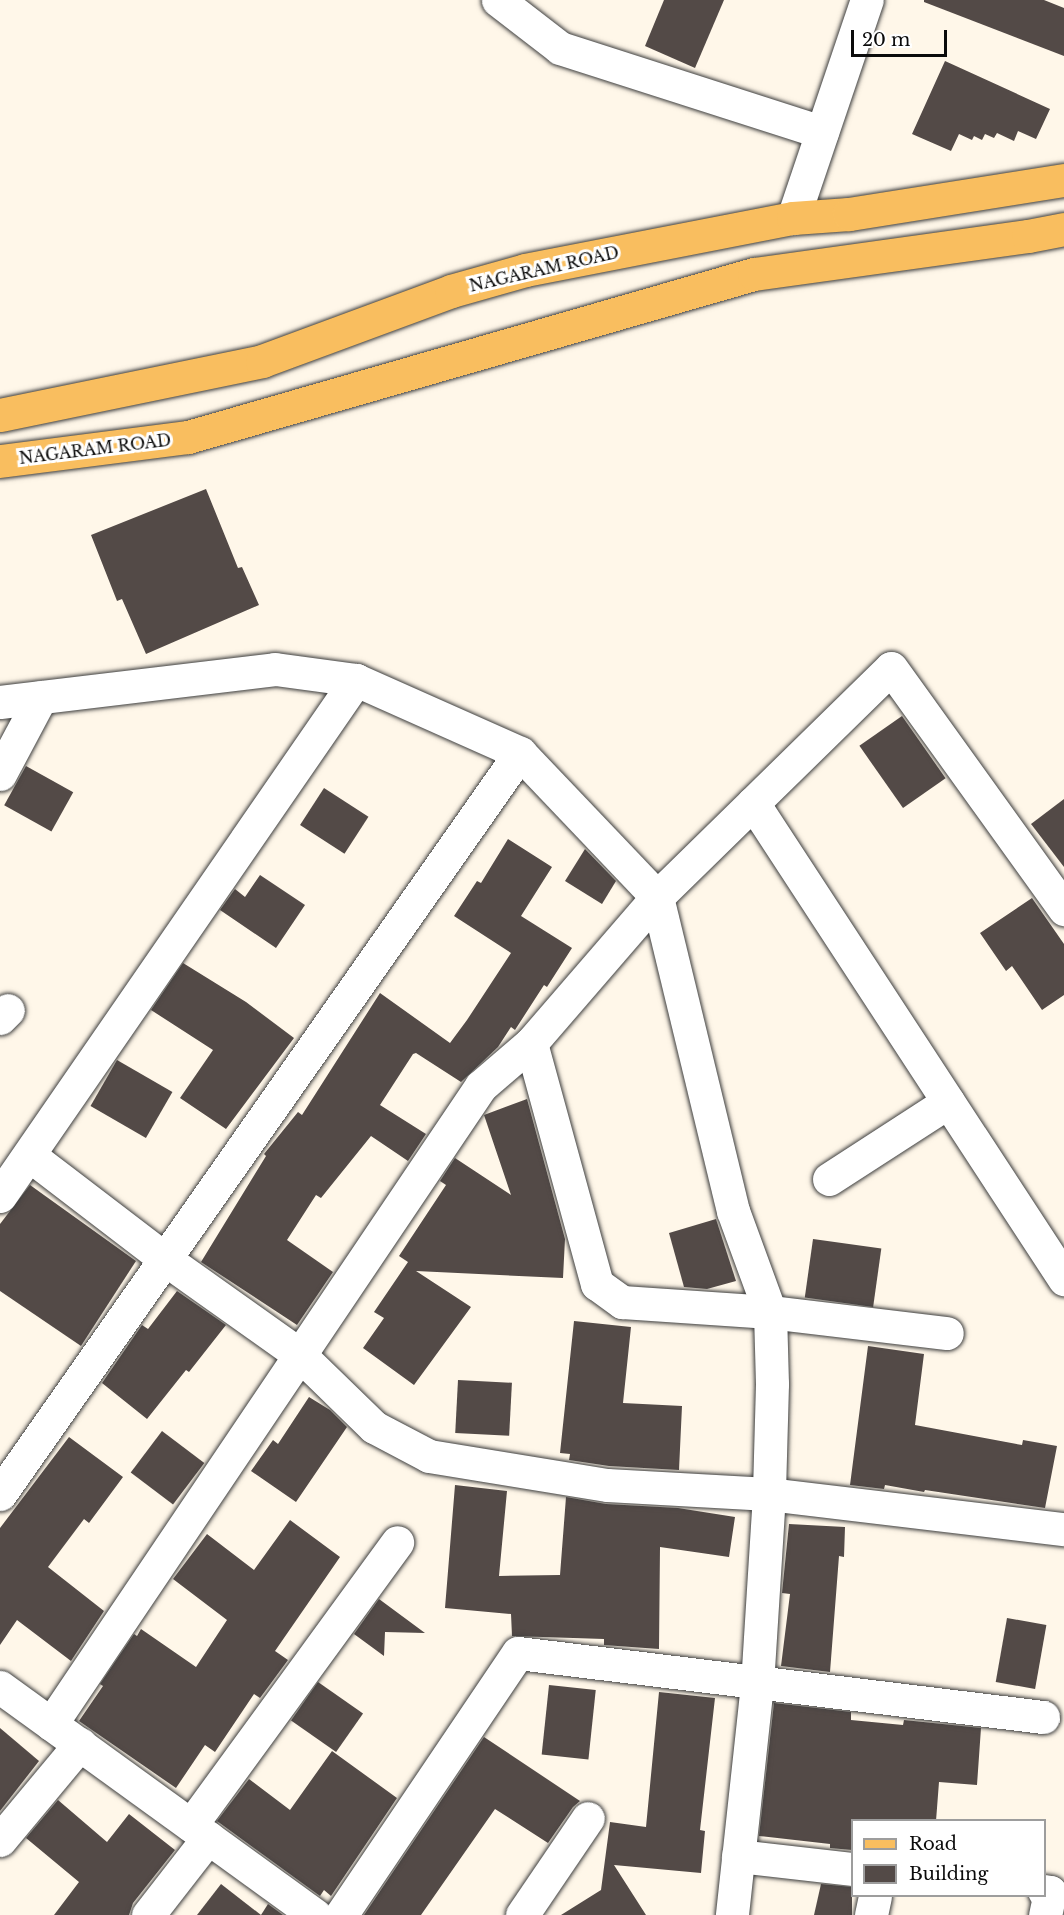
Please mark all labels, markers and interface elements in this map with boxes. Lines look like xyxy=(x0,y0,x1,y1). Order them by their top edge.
scale bar xyxy=(854,18,950,56)
text: 20 m xyxy=(862,29,910,51)
street label: NAGARAM ROAD xyxy=(467,242,621,296)
street label: NAGARAM ROAD xyxy=(18,430,172,468)
legend xyxy=(851,1819,1046,1897)
text: Road xyxy=(909,1833,957,1855)
text: Building xyxy=(909,1863,988,1885)

